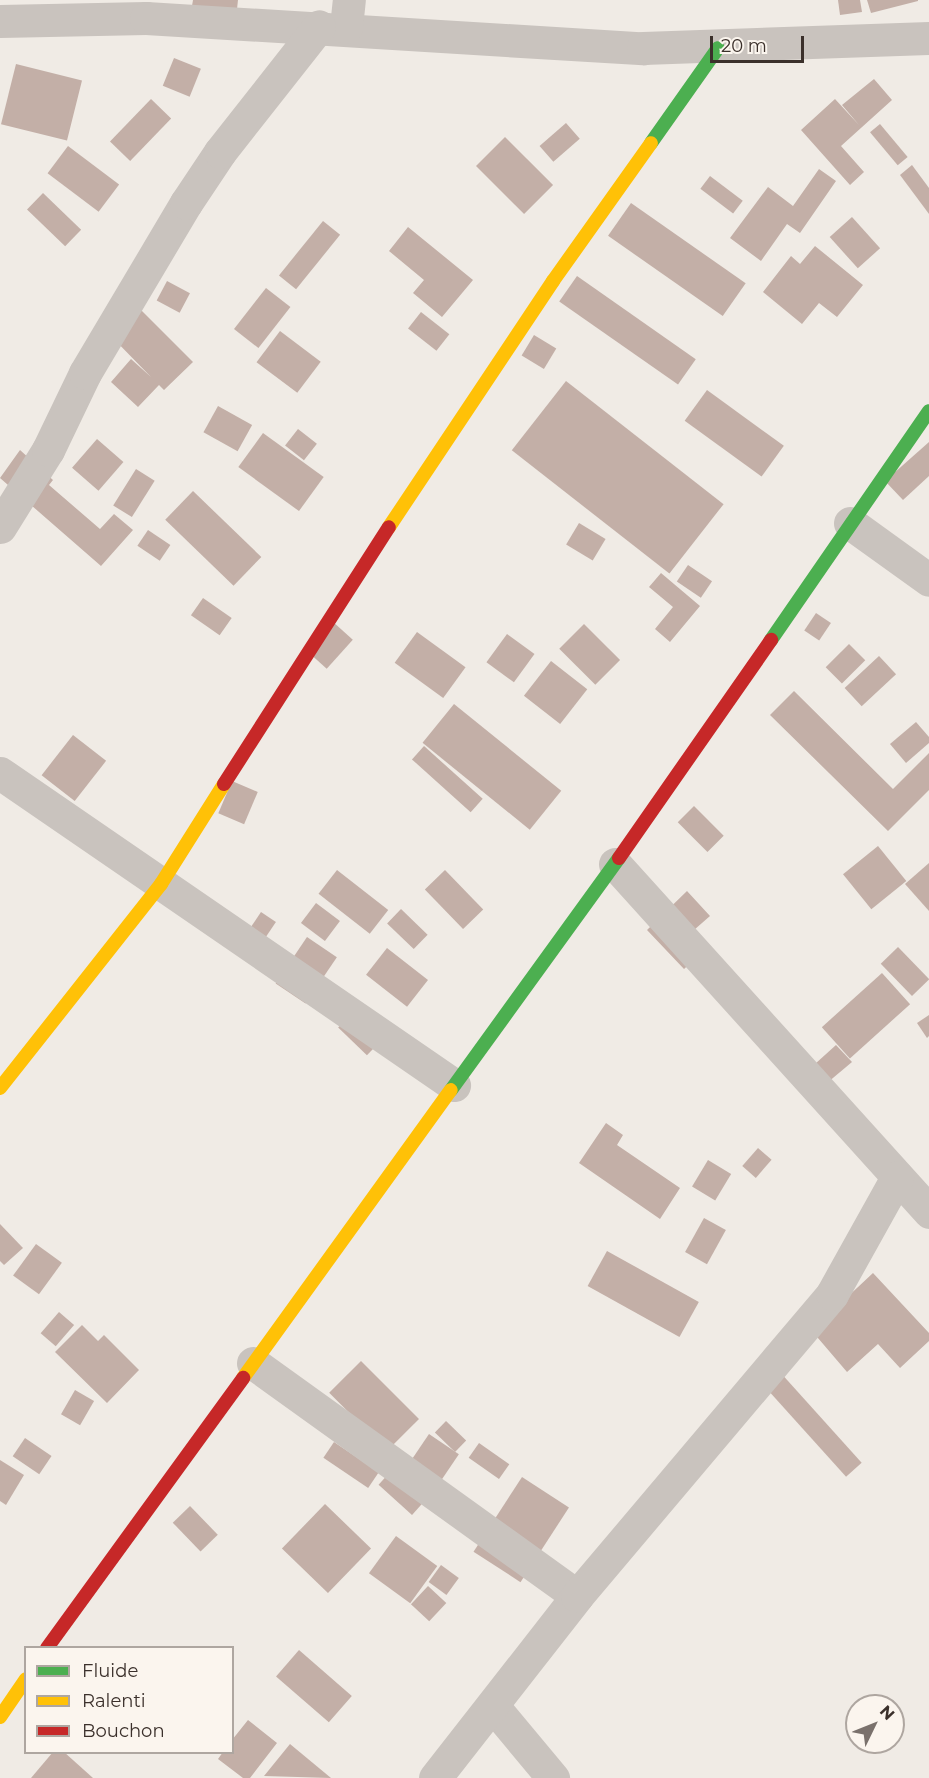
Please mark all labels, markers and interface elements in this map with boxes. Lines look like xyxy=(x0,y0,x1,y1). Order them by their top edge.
scale bar xyxy=(713,24,808,62)
text: 20 m xyxy=(721,35,767,57)
legend xyxy=(24,1646,234,1754)
text: Fluide xyxy=(82,1660,138,1682)
text: Ralenti xyxy=(82,1690,146,1712)
north arrow xyxy=(845,1694,905,1754)
text: N xyxy=(876,1702,898,1724)
text: Bouchon xyxy=(82,1720,165,1742)

